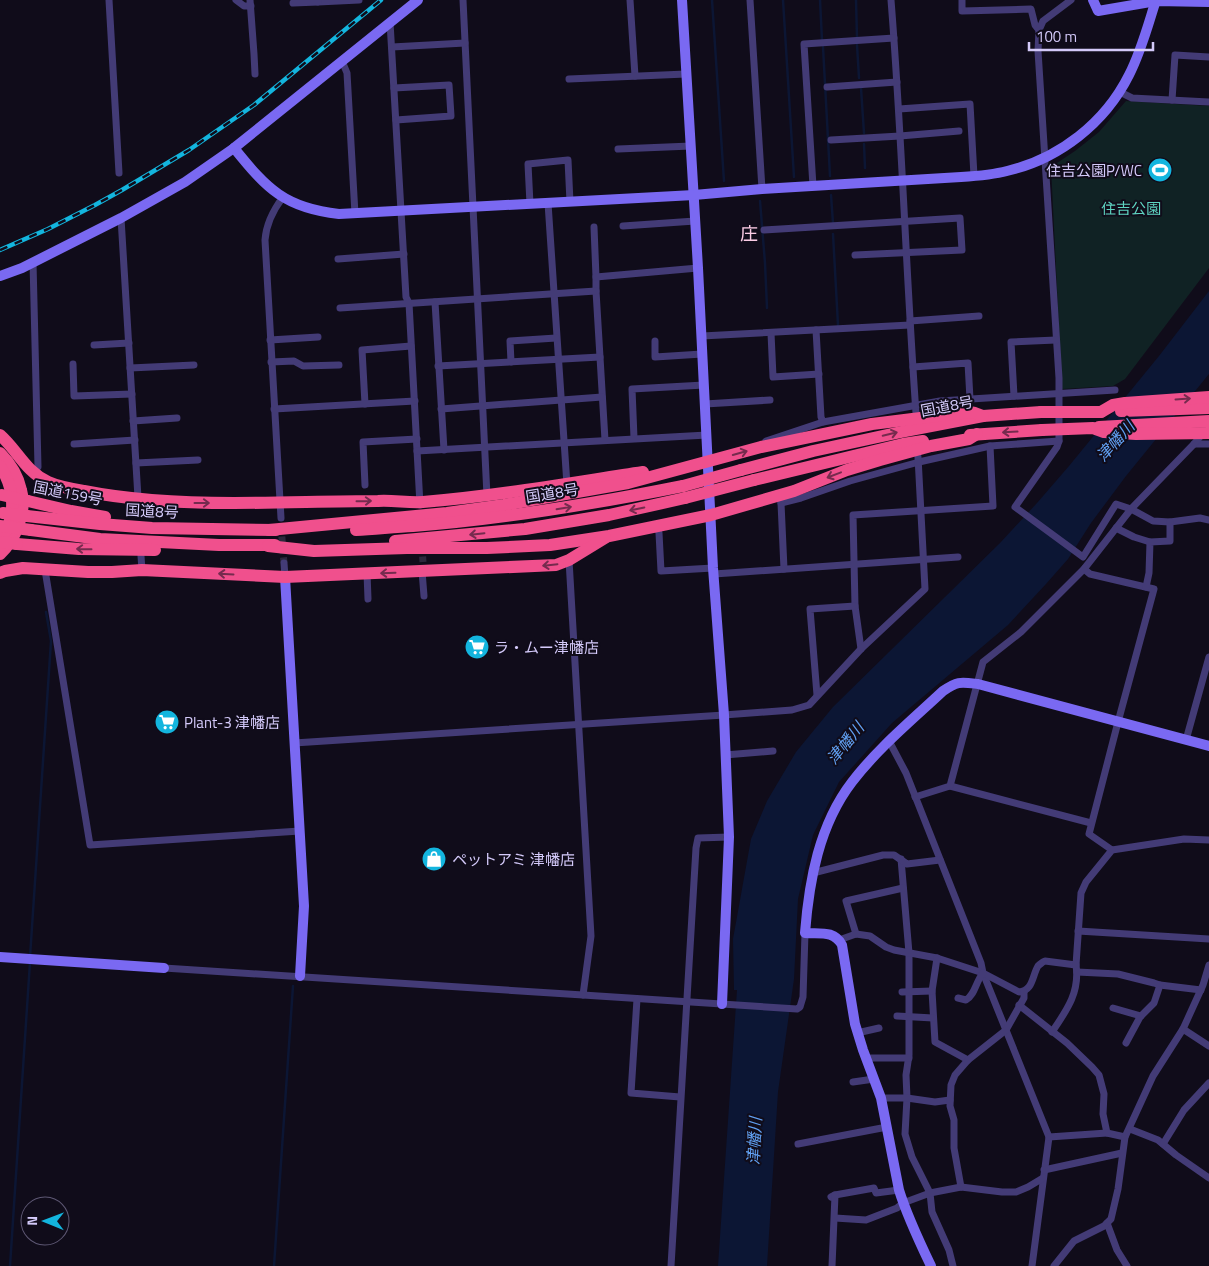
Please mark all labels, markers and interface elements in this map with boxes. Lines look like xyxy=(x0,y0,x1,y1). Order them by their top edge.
scale bar xyxy=(1029,20,1153,52)
text: 100 m xyxy=(1036,25,1077,48)
sports icon: 住吉公園P/WC xyxy=(1147,157,1173,183)
place label: 住吉公園P/WC xyxy=(1046,159,1142,182)
park label: 住吉公園 xyxy=(1101,197,1161,220)
district label: 庄 xyxy=(740,220,758,247)
street label: 国道8号 xyxy=(919,390,975,422)
one-way arrow xyxy=(1174,394,1190,403)
water label: 津幡川 xyxy=(1090,414,1141,467)
one-way arrow xyxy=(1002,428,1018,437)
one-way arrow xyxy=(882,429,898,438)
one-way arrow xyxy=(731,448,747,457)
one-way arrow xyxy=(827,471,842,480)
street label: 国道159号 xyxy=(31,475,105,511)
street label: 国道8号 xyxy=(524,477,580,509)
one-way arrow xyxy=(356,496,372,506)
street label: 国道8号 xyxy=(125,498,179,524)
one-way arrow xyxy=(193,498,209,508)
one-way arrow xyxy=(556,503,572,513)
one-way arrow xyxy=(630,505,646,514)
one-way arrow xyxy=(469,529,485,539)
one-way arrow xyxy=(77,544,93,554)
one-way arrow xyxy=(543,560,559,569)
one-way arrow xyxy=(380,568,396,577)
one-way arrow xyxy=(218,569,234,578)
supermarket icon: ラ・ムー津幡店 xyxy=(464,634,490,660)
place label: ラ・ムー津幡店 xyxy=(494,636,599,659)
supermarket icon: Plant-3 津幡店 xyxy=(154,709,180,735)
place label: Plant-3 津幡店 xyxy=(184,711,280,734)
water label: 津幡川 xyxy=(821,715,871,769)
shop icon: ペットアミ 津幡店 xyxy=(421,846,447,872)
place label: ペットアミ 津幡店 xyxy=(452,848,575,871)
water label: 津幡川 xyxy=(741,1114,767,1166)
north arrow xyxy=(20,1196,70,1246)
text: N xyxy=(21,1216,42,1226)

